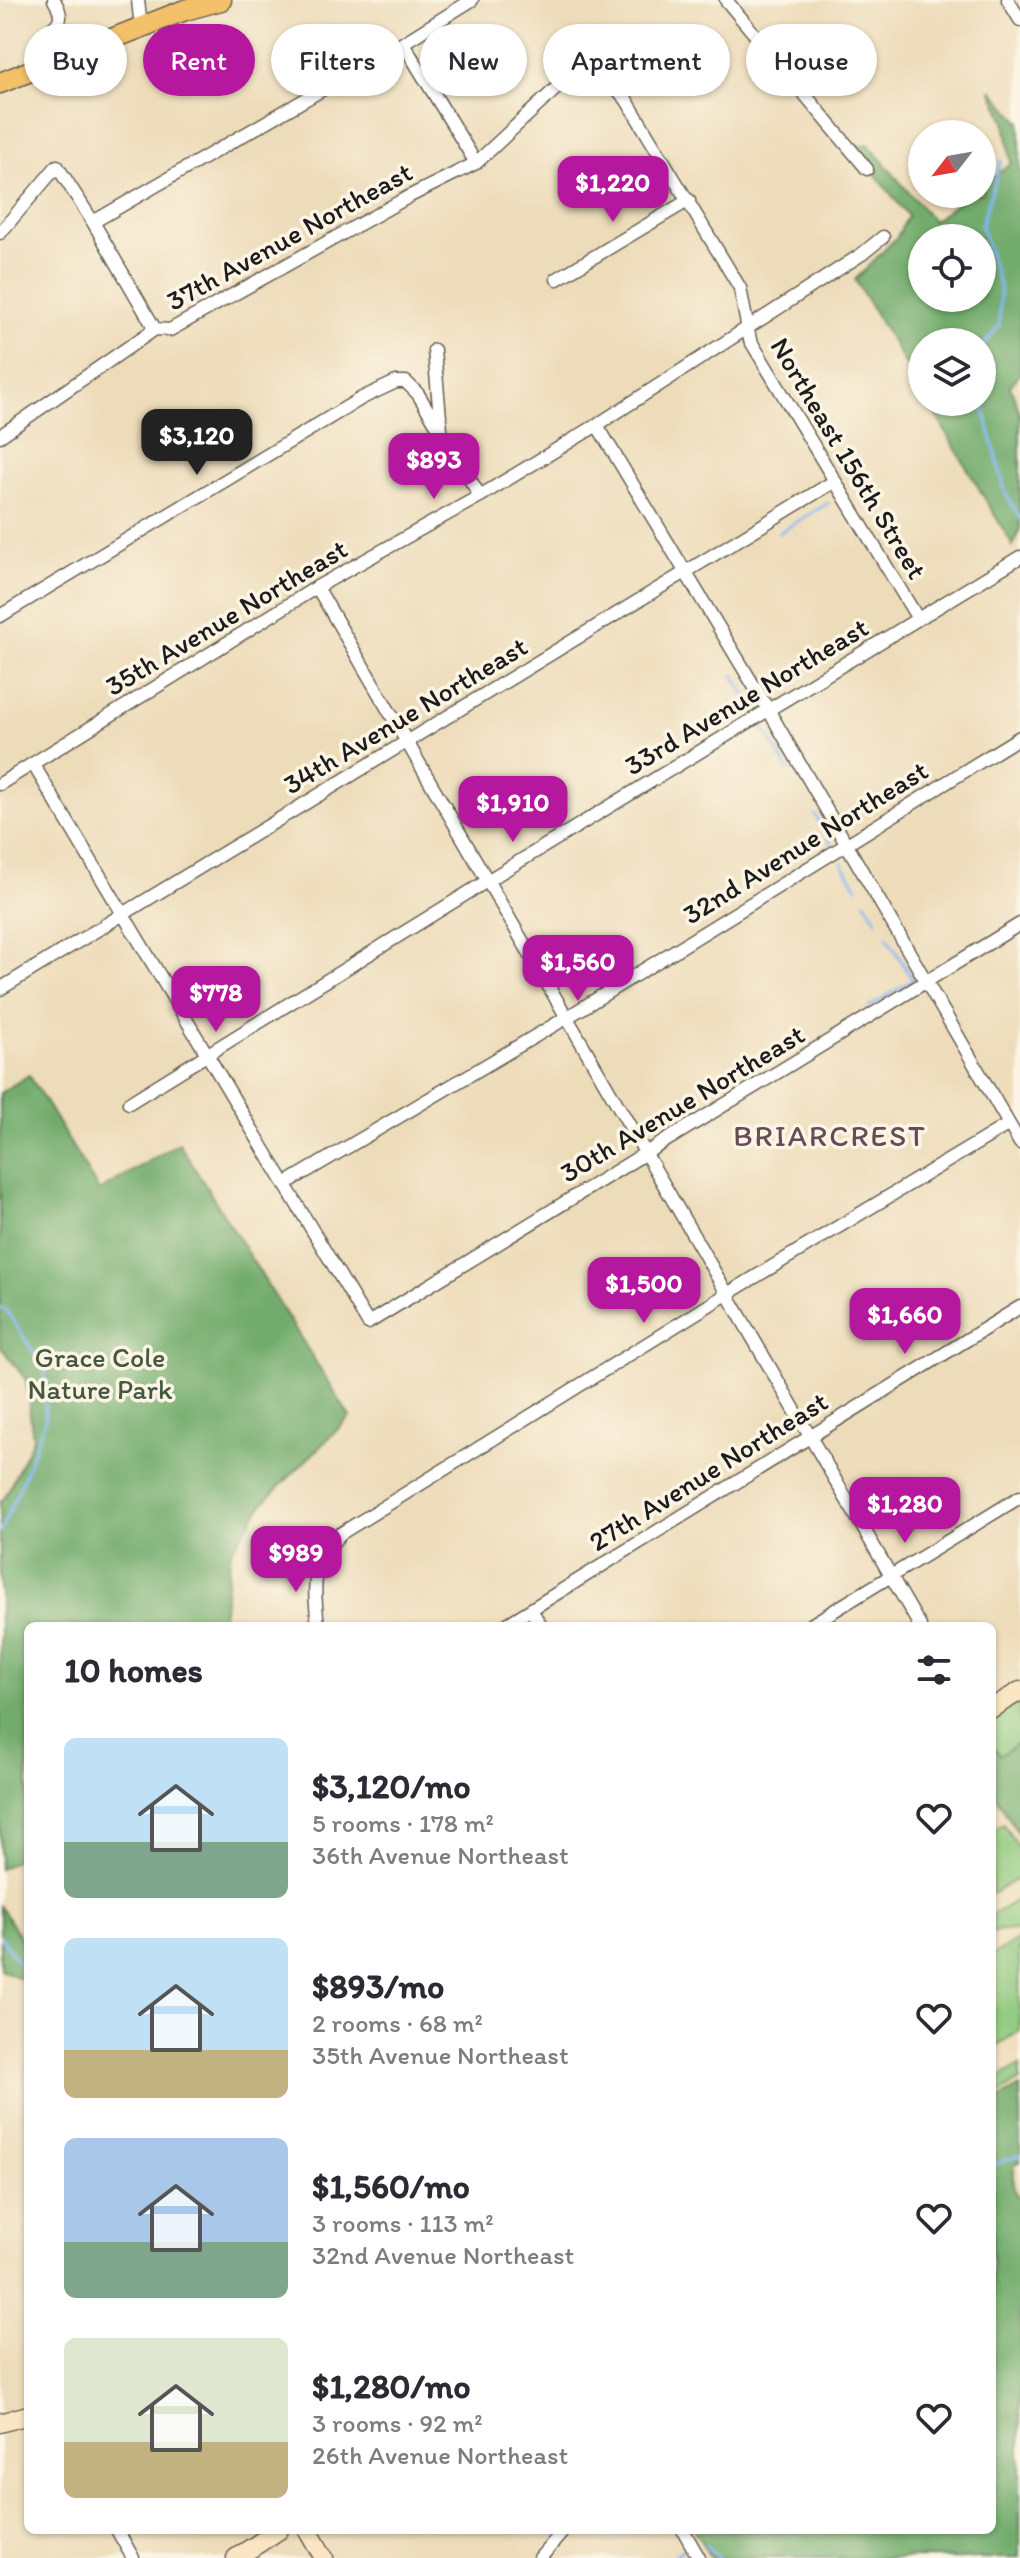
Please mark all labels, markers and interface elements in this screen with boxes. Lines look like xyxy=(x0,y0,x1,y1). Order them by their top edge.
chip: Buy xyxy=(24,24,127,96)
chip: Rent xyxy=(143,24,255,96)
chip: Filters xyxy=(271,24,404,96)
chip: New xyxy=(420,24,527,96)
chip: Apartment xyxy=(543,24,730,96)
chip: House xyxy=(746,24,877,96)
north arrow xyxy=(908,120,996,208)
map controls xyxy=(908,120,996,416)
street label: 37th Avenue Northeast xyxy=(160,154,418,318)
pin: $1,220 xyxy=(548,156,678,224)
text: $1,220 xyxy=(576,166,650,198)
button: locate xyxy=(908,224,996,312)
button: layers xyxy=(908,328,996,416)
street label: Northeast 156th Street xyxy=(763,331,935,585)
pin: $3,120 xyxy=(132,409,262,477)
text: $3,120 xyxy=(159,419,235,451)
pin: $893 xyxy=(387,433,481,501)
text: $893 xyxy=(406,443,462,475)
street label: 35th Avenue Northeast xyxy=(99,531,353,703)
street label: 33rd Avenue Northeast xyxy=(618,610,874,782)
street label: 34th Avenue Northeast xyxy=(277,629,533,801)
street label: 32nd Avenue Northeast xyxy=(676,753,934,931)
pin: $1,910 xyxy=(448,776,578,844)
text: $1,910 xyxy=(476,786,550,818)
pin: $1,560 xyxy=(513,935,643,1003)
text: $1,560 xyxy=(541,945,615,977)
pin: $778 xyxy=(169,966,263,1034)
text: $778 xyxy=(189,976,243,1008)
street label: 30th Avenue Northeast xyxy=(554,1017,810,1189)
district label: BRIARCREST xyxy=(733,1117,927,1154)
pin: $1,500 xyxy=(579,1257,709,1325)
text: $1,500 xyxy=(605,1267,683,1299)
pin: $1,660 xyxy=(840,1288,970,1356)
text: $1,660 xyxy=(868,1298,942,1330)
park label: Grace Cole Nature Park xyxy=(28,1340,173,1406)
street label: 27th Avenue Northeast xyxy=(582,1384,834,1558)
pin: $1,280 xyxy=(840,1477,970,1545)
text: $1,280 xyxy=(867,1487,943,1519)
pin: $989 xyxy=(249,1526,343,1594)
text: $989 xyxy=(269,1536,323,1568)
icon: filters xyxy=(912,1648,956,1692)
text: 10 homes xyxy=(64,1650,203,1691)
text: $3,120/mo xyxy=(312,1766,471,1807)
icon: home xyxy=(128,1770,224,1866)
icon: heart xyxy=(912,1796,956,1840)
text: 5 rooms · 178 m² xyxy=(312,1807,494,1839)
text: 36th Avenue Northeast xyxy=(312,1839,569,1871)
text: $893/mo xyxy=(312,1966,444,2007)
icon: home xyxy=(128,1970,224,2066)
icon: heart xyxy=(912,1996,956,2040)
text: 2 rooms · 68 m² xyxy=(312,2007,483,2039)
text: 35th Avenue Northeast xyxy=(312,2039,569,2071)
text: $1,560/mo xyxy=(312,2166,470,2207)
icon: home xyxy=(128,2170,224,2266)
icon: heart xyxy=(912,2196,956,2240)
text: 3 rooms · 113 m² xyxy=(312,2207,494,2239)
text: 32nd Avenue Northeast xyxy=(312,2239,574,2271)
text: $1,280/mo xyxy=(312,2366,471,2407)
icon: home xyxy=(128,2370,224,2466)
icon: heart xyxy=(912,2396,956,2440)
text: 3 rooms · 92 m² xyxy=(312,2407,483,2439)
text: 26th Avenue Northeast xyxy=(312,2439,568,2471)

